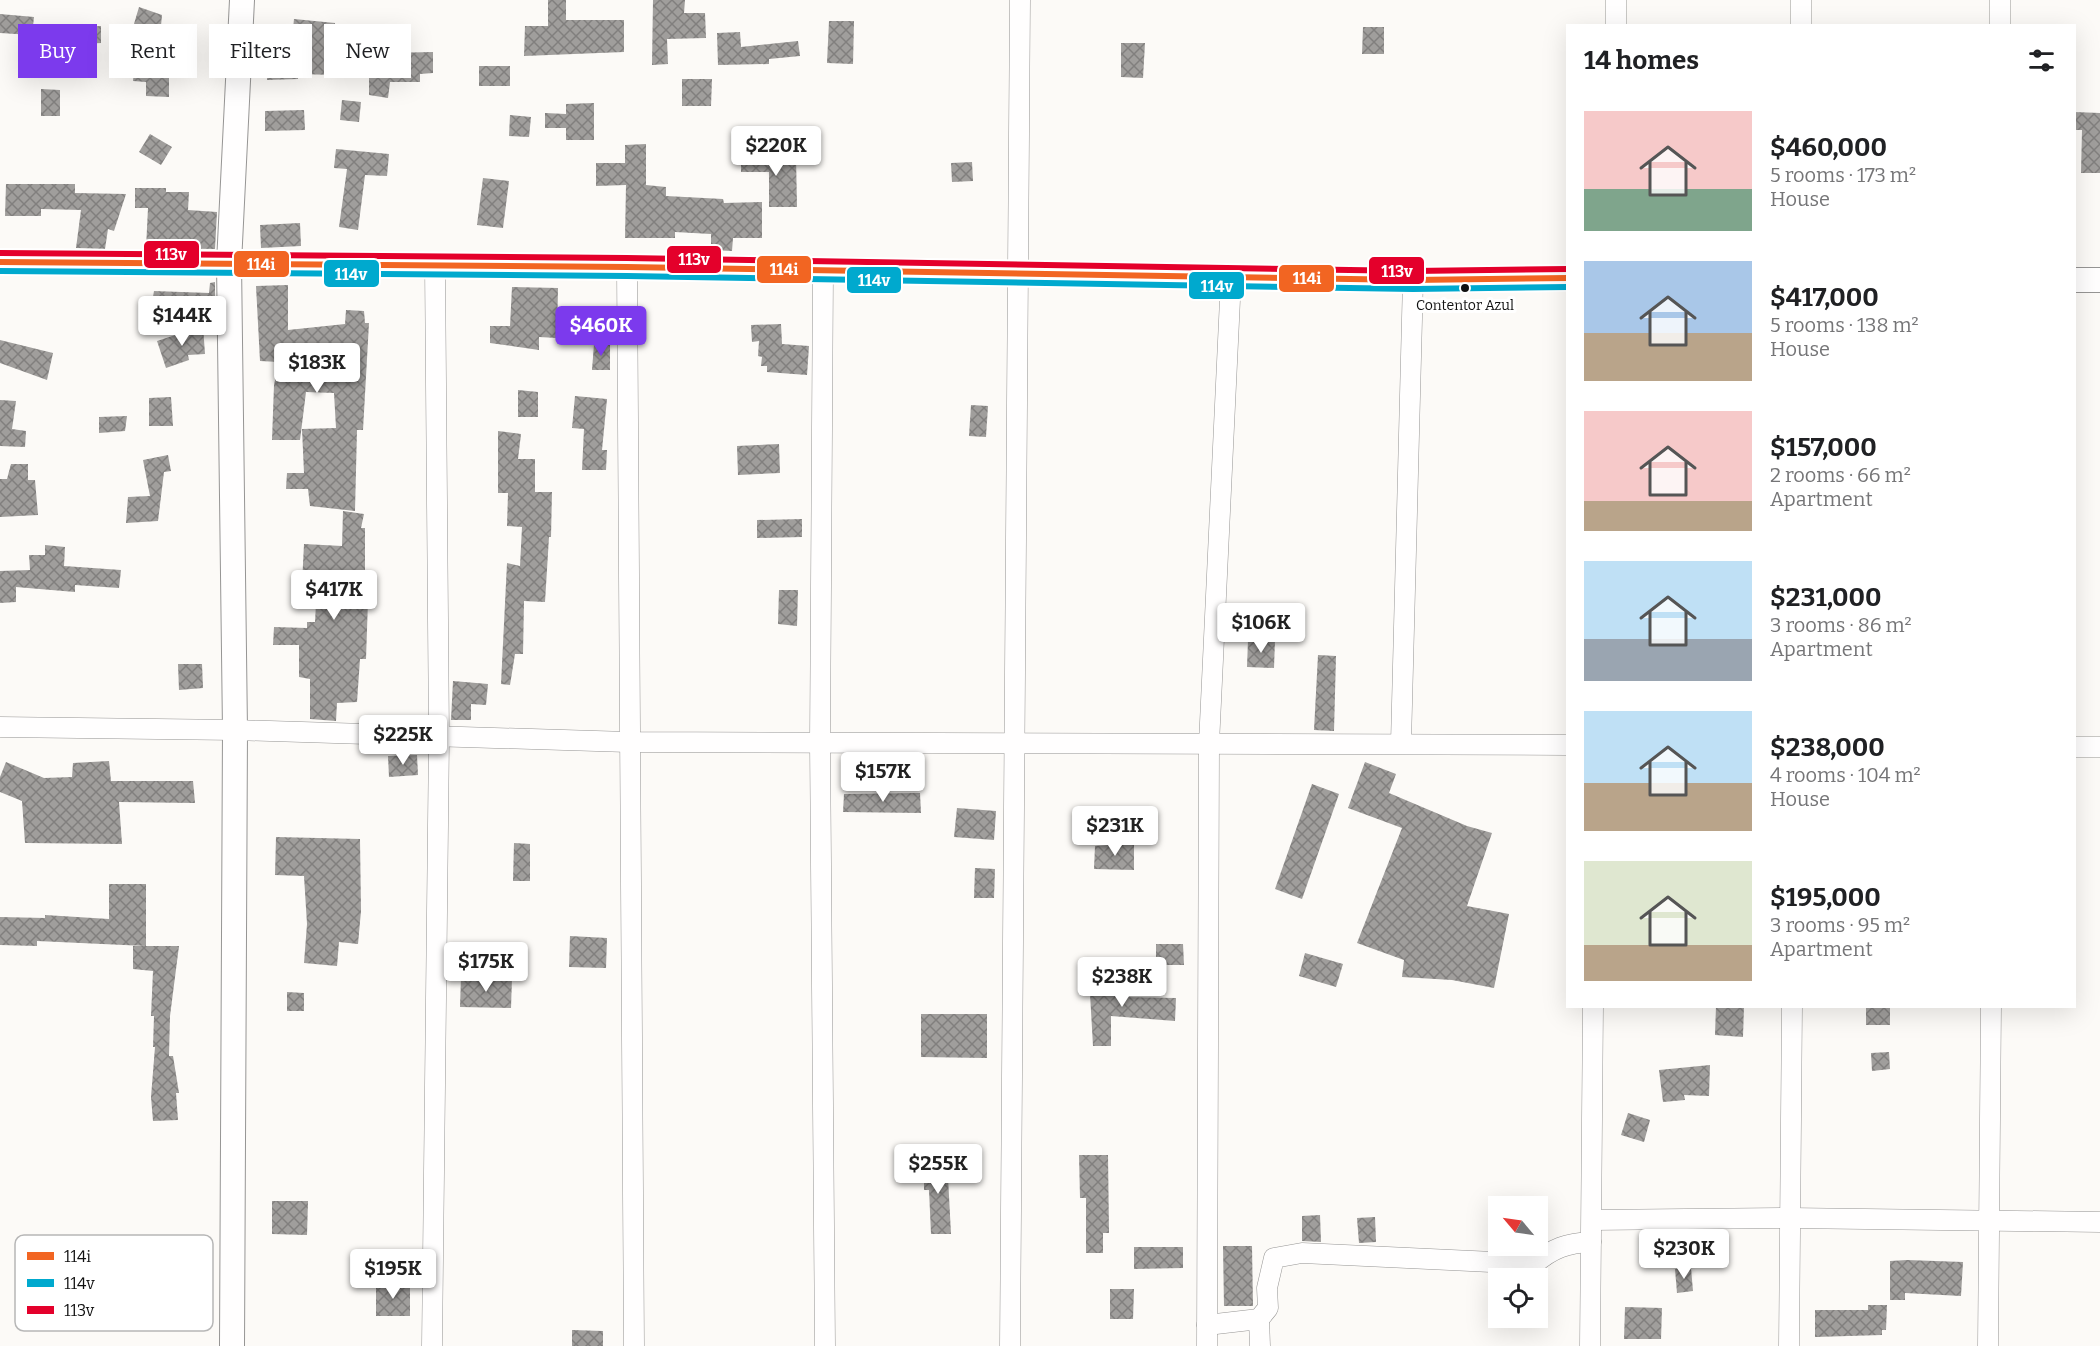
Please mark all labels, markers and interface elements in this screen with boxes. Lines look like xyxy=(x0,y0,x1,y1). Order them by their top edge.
chip: Buy xyxy=(18,24,97,78)
chip: Rent xyxy=(109,24,197,78)
chip: Filters xyxy=(209,24,312,78)
chip: New xyxy=(324,24,411,78)
icon: filters xyxy=(2025,44,2058,77)
text: 14 homes xyxy=(1584,45,1699,76)
pin: $220K xyxy=(734,126,818,177)
text: $460,000 xyxy=(1770,132,1887,163)
text: $220K xyxy=(745,133,807,157)
icon: home xyxy=(1632,135,1704,207)
text: 5 rooms · 173 m² xyxy=(1770,163,1916,187)
text: House xyxy=(1770,187,1830,211)
line badge: 113v xyxy=(143,240,200,269)
text: 113v xyxy=(155,245,187,264)
line badge: 113v xyxy=(666,245,722,274)
line badge: 114i xyxy=(233,250,290,278)
text: 113v xyxy=(678,250,710,269)
text: 114i xyxy=(247,255,275,274)
line badge: 114i xyxy=(756,255,812,284)
line badge: 113v xyxy=(1368,256,1425,285)
line badge: 114v xyxy=(323,259,380,288)
text: 114i xyxy=(770,260,798,279)
text: 113v xyxy=(1381,262,1413,281)
line badge: 114i xyxy=(1278,264,1335,293)
text: 114v xyxy=(335,265,367,284)
line badge: 114v xyxy=(846,266,902,294)
text: 114i xyxy=(1293,269,1321,288)
text: 114v xyxy=(858,271,890,290)
line badge: 114v xyxy=(1188,271,1245,300)
text: 114v xyxy=(1201,277,1233,296)
marker: Contentor Azul xyxy=(1459,282,1471,294)
text: $417,000 xyxy=(1770,282,1879,313)
icon: home xyxy=(1632,285,1704,357)
pin: $144K xyxy=(140,296,224,347)
place label: Contentor Azul xyxy=(1416,297,1514,314)
text: $144K xyxy=(152,303,212,327)
pin: $460K xyxy=(559,306,643,357)
text: $460K xyxy=(569,313,633,337)
text: 5 rooms · 138 m² xyxy=(1770,313,1919,337)
text: House xyxy=(1770,337,1830,361)
pin: $183K xyxy=(275,343,359,394)
text: $183K xyxy=(288,350,346,374)
text: $157,000 xyxy=(1770,432,1877,463)
icon: home xyxy=(1632,435,1704,507)
text: 2 rooms · 66 m² xyxy=(1770,463,1911,487)
text: Apartment xyxy=(1770,487,1873,511)
pin: $417K xyxy=(292,570,376,621)
text: $417K xyxy=(305,577,363,601)
text: $231,000 xyxy=(1770,582,1882,613)
icon: home xyxy=(1632,585,1704,657)
pin: $106K xyxy=(1219,603,1303,654)
text: $106K xyxy=(1231,610,1291,634)
text: 3 rooms · 86 m² xyxy=(1770,613,1912,637)
text: Apartment xyxy=(1770,637,1873,661)
pin: $225K xyxy=(361,715,445,766)
text: $225K xyxy=(373,722,433,746)
text: $238,000 xyxy=(1770,732,1885,763)
icon: home xyxy=(1632,735,1704,807)
pin: $157K xyxy=(841,752,925,803)
text: $157K xyxy=(855,759,911,783)
text: 4 rooms · 104 m² xyxy=(1770,763,1921,787)
text: House xyxy=(1770,787,1830,811)
pin: $231K xyxy=(1073,806,1157,857)
text: $231K xyxy=(1086,813,1144,837)
text: $195,000 xyxy=(1770,882,1881,913)
icon: home xyxy=(1632,885,1704,957)
text: 3 rooms · 95 m² xyxy=(1770,913,1910,937)
text: Apartment xyxy=(1770,937,1873,961)
pin: $175K xyxy=(444,942,528,993)
text: $175K xyxy=(458,949,514,973)
pin: $238K xyxy=(1080,957,1164,1008)
text: $238K xyxy=(1092,964,1152,988)
pin: $255K xyxy=(896,1144,980,1195)
text: $255K xyxy=(908,1151,968,1175)
north arrow xyxy=(1488,1196,1548,1256)
map controls xyxy=(1488,1196,1548,1328)
pin: $230K xyxy=(1642,1229,1726,1280)
legend xyxy=(15,1235,213,1331)
text: $230K xyxy=(1653,1236,1715,1260)
text: 114i xyxy=(64,1247,91,1266)
pin: $195K xyxy=(351,1249,435,1300)
text: $195K xyxy=(364,1256,422,1280)
button: locate xyxy=(1488,1268,1548,1328)
text: 114v xyxy=(64,1274,95,1293)
text: 113v xyxy=(64,1301,95,1320)

